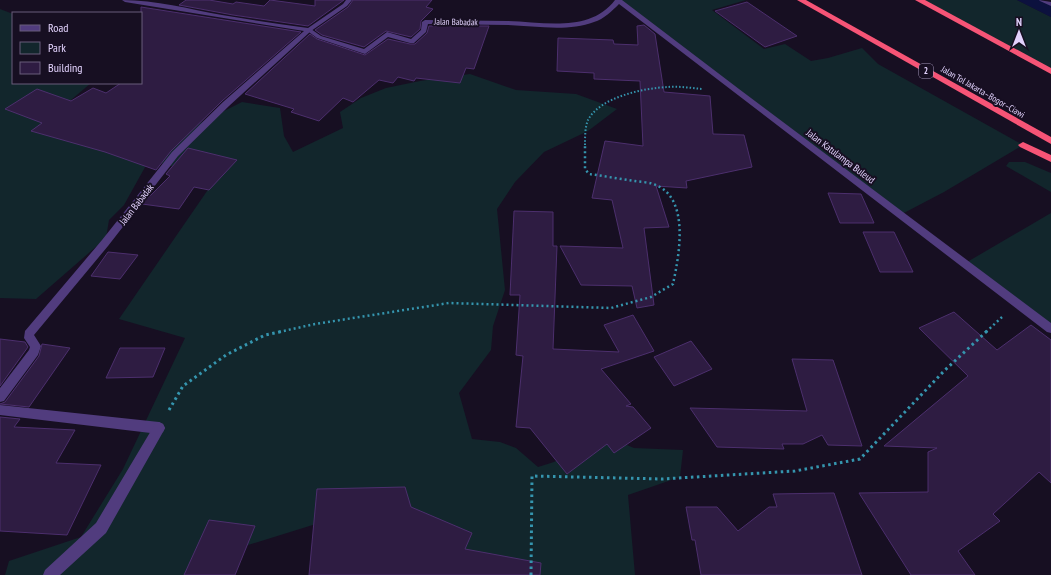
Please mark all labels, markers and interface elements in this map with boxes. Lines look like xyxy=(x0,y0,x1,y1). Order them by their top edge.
legend xyxy=(12,12,142,84)
north arrow xyxy=(999,12,1039,52)
text: N xyxy=(1016,15,1022,29)
street label: Jalan Babadak xyxy=(433,16,478,27)
text: Road xyxy=(48,20,68,35)
text: Park xyxy=(48,40,66,55)
text: Building xyxy=(48,60,83,75)
street label: Jalan Tol Jakarta–Bogor–Ciawi xyxy=(939,63,1027,120)
road number: 2 xyxy=(919,64,933,78)
street label: Jalan Katulampa Buleud xyxy=(803,126,878,186)
street label: Jalan Babadak xyxy=(116,181,157,228)

